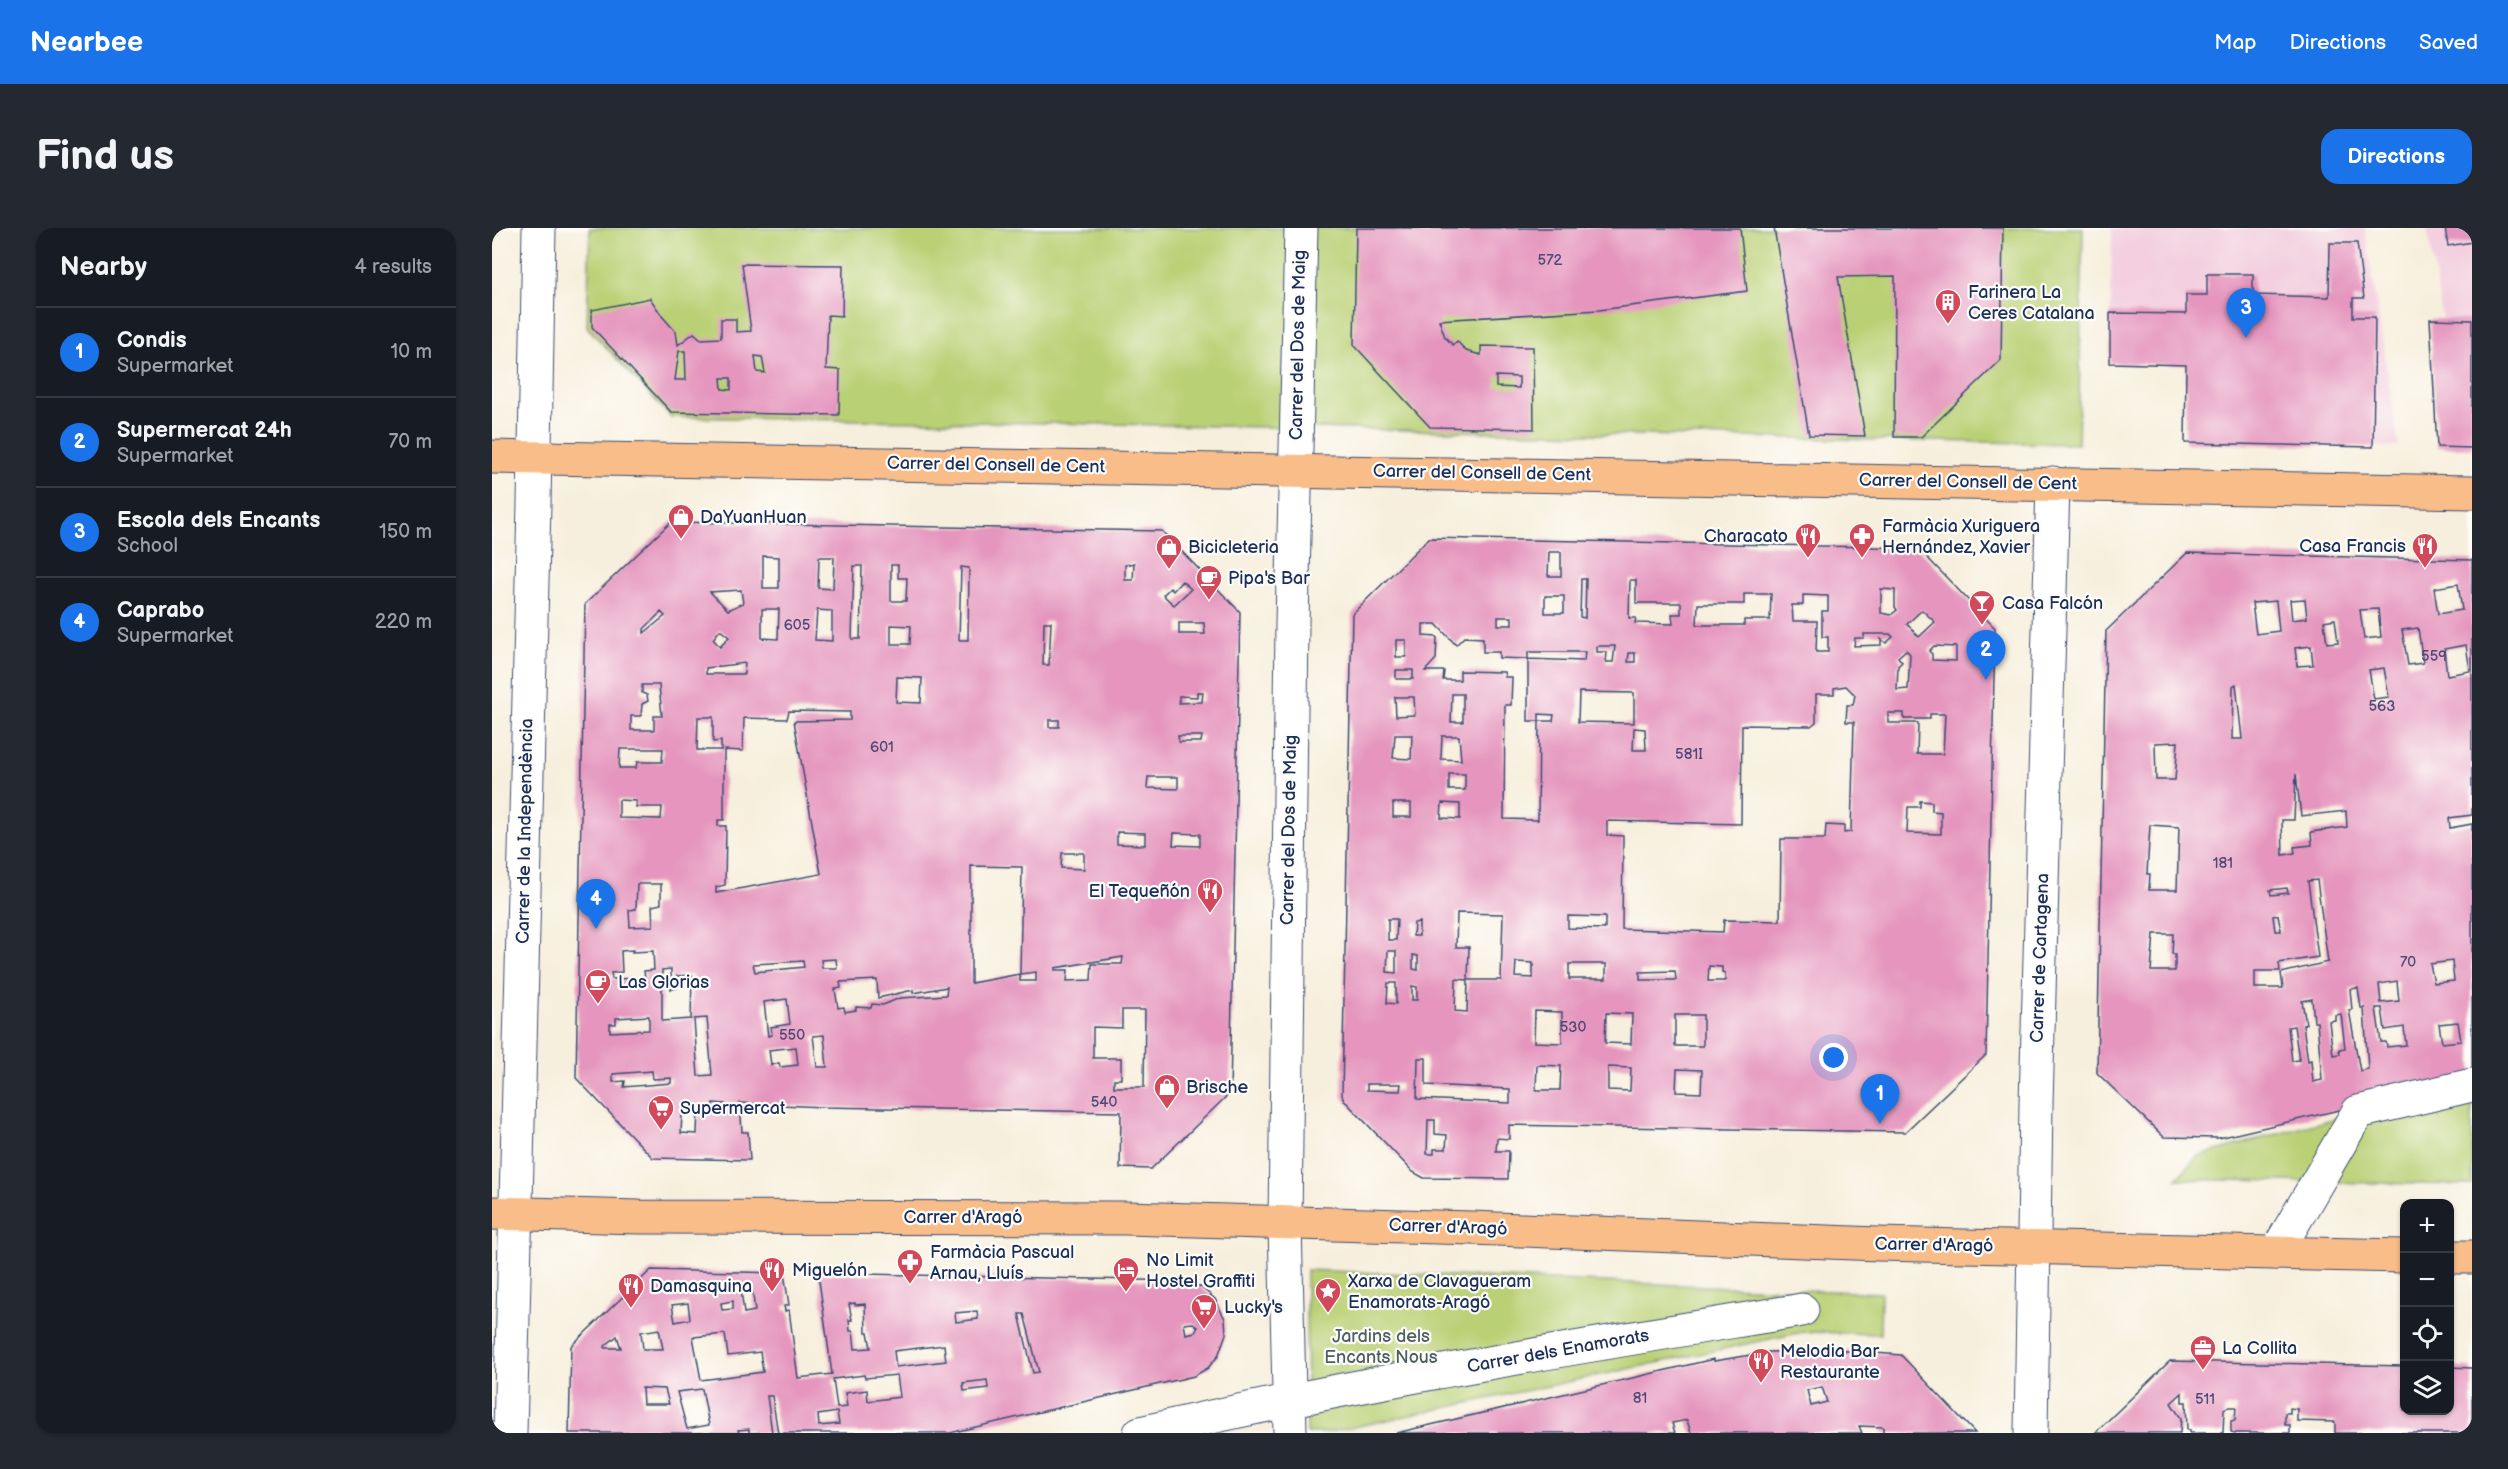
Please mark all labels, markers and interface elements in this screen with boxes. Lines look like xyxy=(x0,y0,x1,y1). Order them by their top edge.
text: Nearbee xyxy=(30,26,143,59)
text: Map xyxy=(2214,30,2257,55)
text: Directions xyxy=(2290,30,2386,55)
text: Saved xyxy=(2419,30,2478,55)
button: Directions xyxy=(2321,129,2472,184)
text: Find us xyxy=(36,131,174,182)
street label: Carrer del Dos de Maig xyxy=(1286,250,1310,440)
house number: 572 xyxy=(1538,251,1563,270)
text: Nearby xyxy=(60,252,147,283)
text: 4 results xyxy=(354,255,432,279)
place label: Farinera La Ceres Catalana xyxy=(1968,282,2095,324)
building icon: Farinera La Ceres Catalana xyxy=(1933,287,1963,325)
pin: 3 xyxy=(2226,288,2266,338)
text: Condis xyxy=(117,327,187,354)
text: 1 xyxy=(75,340,84,364)
text: 10 m xyxy=(391,340,432,364)
text: Supermarket xyxy=(117,354,233,378)
text: Supermercat 24h xyxy=(117,417,292,444)
text: 2 xyxy=(74,430,85,454)
text: 70 m xyxy=(388,430,432,454)
text: Supermarket xyxy=(117,444,233,468)
street label: Carrer del Consell de Cent xyxy=(887,453,1106,477)
street label: Carrer del Consell de Cent xyxy=(1373,461,1592,485)
street label: Carrer del Consell de Cent xyxy=(1859,470,2078,494)
shop icon: DaYuanHuan xyxy=(666,502,696,540)
text: Escola dels Encants xyxy=(117,507,320,534)
place label: DaYuanHuan xyxy=(700,507,807,528)
place label: Farmàcia Xuriguera Hernández, Xavier xyxy=(1882,516,2040,558)
text: 3 xyxy=(74,520,85,544)
text: 150 m xyxy=(379,520,432,544)
restaurant icon: Characato xyxy=(1793,521,1823,559)
pharmacy icon: Farmàcia Xuriguera Hernández, Xavier xyxy=(1847,521,1877,559)
place label: Characato xyxy=(1704,526,1788,547)
restaurant icon: Casa Francis xyxy=(2410,531,2440,569)
shop icon: Bicicleteria xyxy=(1154,532,1184,570)
text: School xyxy=(117,534,178,558)
place label: Casa Francis xyxy=(2299,536,2406,557)
place label: Bicicleteria xyxy=(1188,537,1279,558)
cafe icon: Pipa's Bar xyxy=(1194,563,1224,601)
place label: Pipa's Bar xyxy=(1228,568,1310,589)
bar icon: Casa Falcón xyxy=(1967,588,1997,626)
place label: Casa Falcón xyxy=(2002,593,2103,614)
text: Caprabo xyxy=(117,597,204,624)
text: 4 xyxy=(74,610,85,634)
text: 220 m xyxy=(375,610,432,634)
house number: 605 xyxy=(784,616,810,635)
text: Supermarket xyxy=(117,624,233,648)
pin: 2 xyxy=(1966,630,2006,680)
house number: 559 xyxy=(2421,647,2447,666)
house number: 563 xyxy=(2369,697,2396,716)
street label: Carrer de la Independència xyxy=(513,718,537,944)
street label: Carrer del Dos de Maig xyxy=(1277,735,1301,925)
house number: 601 xyxy=(870,738,894,757)
house number: 581I xyxy=(1675,745,1703,764)
house number: 181 xyxy=(2213,854,2233,873)
street label: Carrer de Cartagena xyxy=(2027,873,2053,1043)
restaurant icon: El Tequeñón xyxy=(1195,876,1225,914)
pin: 4 xyxy=(576,880,616,929)
place label: El Tequeñón xyxy=(1088,881,1190,902)
house number: 70 xyxy=(2400,953,2416,972)
cafe icon: Las Glorias xyxy=(583,967,613,1005)
place label: Las Glorias xyxy=(618,972,709,993)
house number: 530 xyxy=(1560,1018,1586,1037)
house number: 550 xyxy=(779,1026,805,1045)
your location xyxy=(1819,1043,1848,1072)
shop icon: Brische xyxy=(1152,1072,1182,1110)
pin: 1 xyxy=(1860,1074,1900,1124)
place label: Brische xyxy=(1186,1077,1248,1098)
supermarket icon: Supermercat xyxy=(646,1093,676,1131)
house number: 540 xyxy=(1091,1093,1117,1112)
place label: Supermercat xyxy=(680,1098,786,1119)
map controls xyxy=(2400,1199,2454,1415)
button: + xyxy=(2400,1199,2454,1253)
street label: Carrer d'Aragó xyxy=(904,1207,1022,1228)
street label: Carrer d'Aragó xyxy=(1388,1214,1508,1240)
street label: Carrer d'Aragó xyxy=(1874,1233,1994,1257)
place label: Farmàcia Pascual Arnau, Lluís xyxy=(930,1242,1074,1284)
pharmacy icon: Farmàcia Pascual Arnau, Lluís xyxy=(895,1247,925,1285)
place label: No Limit Hostel Graffiti xyxy=(1146,1250,1255,1292)
button: − xyxy=(2400,1253,2454,1307)
restaurant icon: Miguelón xyxy=(757,1255,787,1293)
hotel icon: No Limit Hostel Graffiti xyxy=(1111,1255,1141,1293)
place label: Miguelón xyxy=(792,1260,867,1281)
restaurant icon: Damasquina xyxy=(616,1271,646,1309)
place label: Xarxa de Clavagueram Enamorats-Aragó xyxy=(1347,1271,1531,1313)
place label: Damasquina xyxy=(650,1276,752,1297)
place icon: Xarxa de Clavagueram Enamorats-Aragó xyxy=(1313,1276,1343,1314)
supermarket icon: Lucky's xyxy=(1189,1292,1219,1330)
place label: Lucky's xyxy=(1224,1297,1283,1318)
button: locate xyxy=(2400,1307,2454,1361)
street label: Carrer dels Enamorats xyxy=(1465,1325,1651,1377)
park label: Jardins dels Encants Nous xyxy=(1324,1326,1438,1368)
office icon: La Collita xyxy=(2188,1333,2218,1371)
place label: La Collita xyxy=(2222,1338,2297,1359)
place label: Melodia Bar Restaurante xyxy=(1780,1341,1880,1383)
restaurant icon: Melodia Bar Restaurante xyxy=(1746,1346,1776,1384)
button: layers xyxy=(2400,1361,2454,1415)
house number: 81 xyxy=(1633,1389,1647,1408)
house number: 511 xyxy=(2195,1390,2215,1409)

